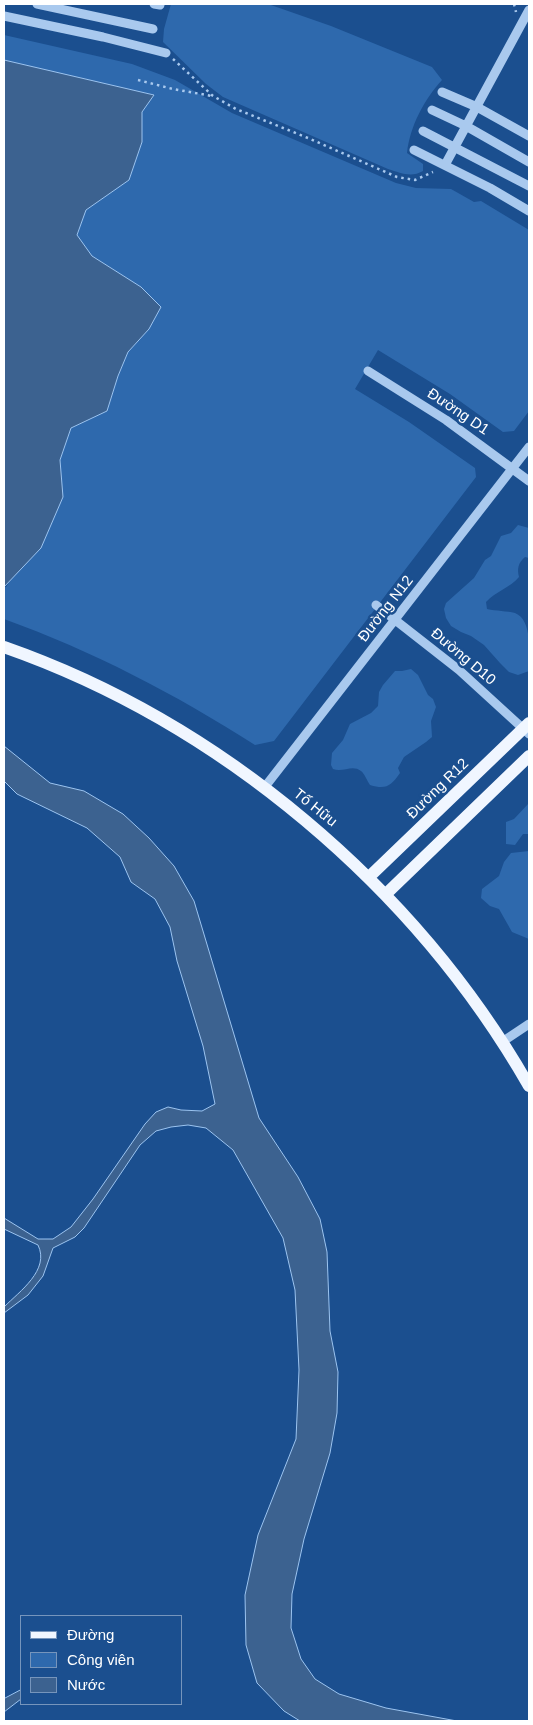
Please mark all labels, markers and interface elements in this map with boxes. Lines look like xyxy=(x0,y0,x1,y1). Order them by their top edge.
street label: Đường D1 xyxy=(424,385,492,439)
street label: Đường N12 xyxy=(355,572,417,646)
street label: Đường D10 xyxy=(427,625,499,689)
street label: Đường R12 xyxy=(403,755,473,823)
street label: Tố Hữu xyxy=(290,785,340,831)
legend xyxy=(20,1615,182,1705)
text: Đường xyxy=(67,1626,114,1643)
text: Công viên xyxy=(67,1651,135,1668)
text: Nước xyxy=(67,1676,105,1693)

